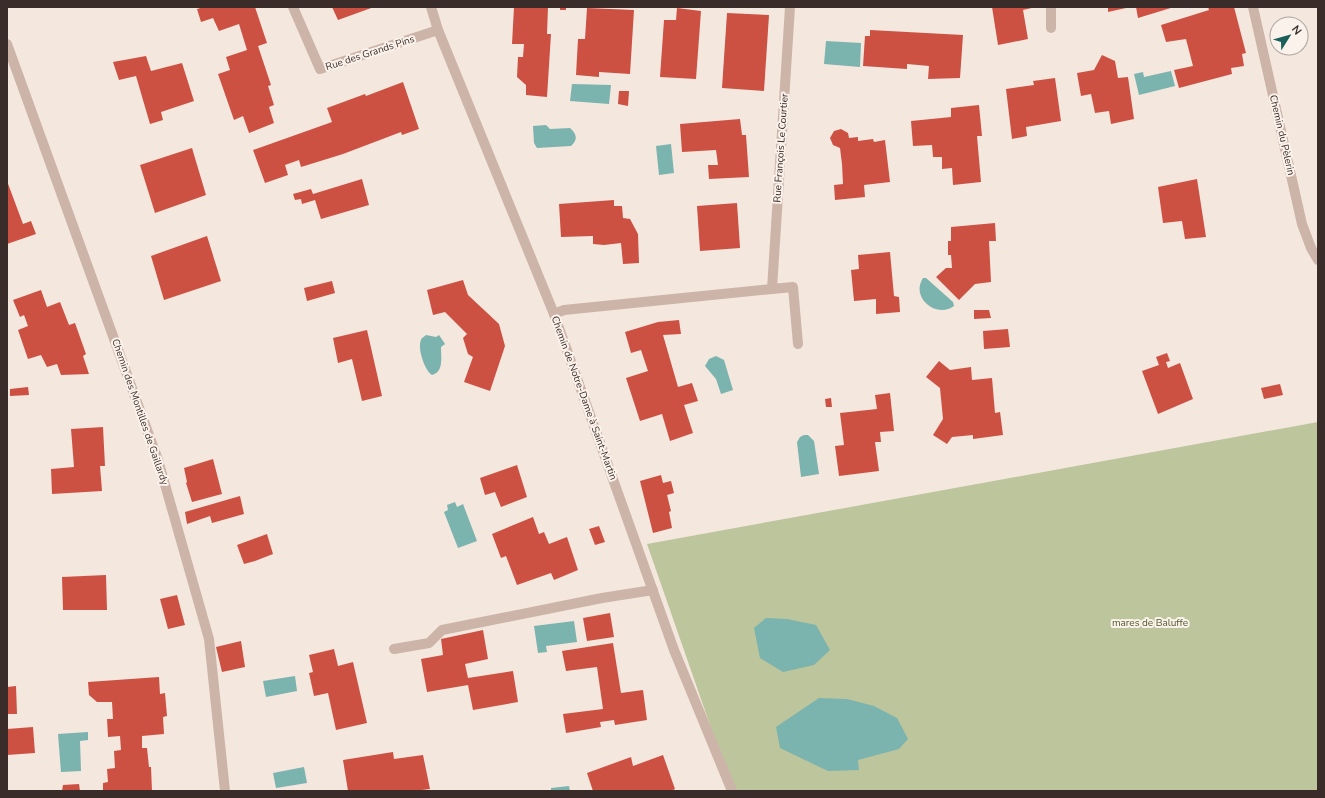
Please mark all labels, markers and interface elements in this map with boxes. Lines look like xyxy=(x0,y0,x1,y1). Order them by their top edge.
north arrow xyxy=(1269,16,1309,56)
text: N xyxy=(1288,22,1305,38)
street label: Rue des Grands Pins xyxy=(324,32,416,74)
street label: Rue François Le Courtier xyxy=(770,93,792,203)
street label: Chemin du Pèlerin xyxy=(1266,93,1298,177)
street label: Chemin de Notre-Dame à Saint-Martin xyxy=(548,314,620,482)
street label: Chemin des Montilles de Gaillardy xyxy=(108,337,172,488)
park label: mares de Baluffe xyxy=(1112,616,1188,630)

